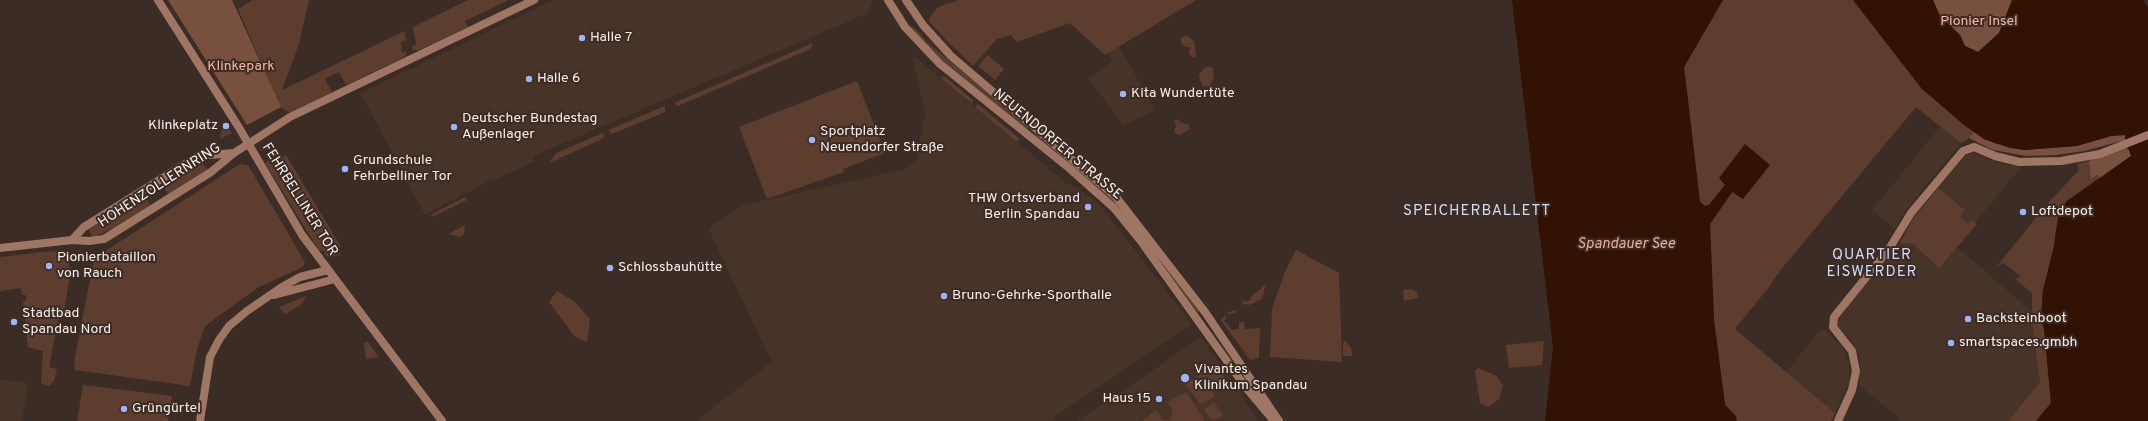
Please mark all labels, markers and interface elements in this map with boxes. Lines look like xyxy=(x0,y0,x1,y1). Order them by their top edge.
park label: Pionier Insel xyxy=(1940,14,2018,30)
place label: Halle 7 xyxy=(590,30,632,46)
marker: Halle 7 xyxy=(577,33,587,43)
park label: Klinkepark xyxy=(207,59,275,75)
place label: Halle 6 xyxy=(537,71,580,87)
marker: Halle 6 xyxy=(524,74,534,84)
street label: NEUENDORFER STRASSE xyxy=(989,86,1125,204)
place label: Kita Wundertüte xyxy=(1131,86,1234,102)
marker: Kita Wundertüte xyxy=(1118,89,1128,99)
place label: Deutscher Bundestag Außenlager xyxy=(462,111,597,144)
place label: Klinkeplatz xyxy=(148,118,218,134)
marker: Klinkeplatz xyxy=(221,121,231,131)
marker: Deutscher Bundestag Außenlager xyxy=(449,122,459,132)
place label: Sportplatz Neuendorfer Straße xyxy=(820,124,944,156)
marker: Sportplatz Neuendorfer Straße xyxy=(807,135,817,145)
street label: HOHENZOLLERNRING xyxy=(96,140,224,232)
street label: FEHRBELLINER TOR xyxy=(257,140,341,260)
place label: Grundschule Fehrbelliner Tor xyxy=(353,153,452,186)
marker: Grundschule Fehrbelliner Tor xyxy=(340,164,350,174)
place label: THW Ortsverband Berlin Spandau xyxy=(968,191,1080,224)
marker: THW Ortsverband Berlin Spandau xyxy=(1083,202,1093,212)
district label: SPEICHERBALLETT xyxy=(1403,203,1551,221)
place label: Loftdepot xyxy=(2031,204,2093,220)
marker: Loftdepot xyxy=(2018,207,2028,217)
water label: Spandauer See xyxy=(1577,236,1675,254)
district label: QUARTIER EISWERDER xyxy=(1826,247,1918,282)
place label: Pionierbataillon von Rauch xyxy=(57,250,156,282)
place label: Schlossbauhütte xyxy=(618,260,722,276)
marker: Pionierbataillon von Rauch xyxy=(44,261,54,271)
marker: Schlossbauhütte xyxy=(605,263,615,273)
place label: Bruno-Gehrke-Sporthalle xyxy=(952,288,1112,304)
marker: Bruno-Gehrke-Sporthalle xyxy=(939,291,949,301)
place label: Stadtbad Spandau Nord xyxy=(22,306,111,338)
place label: Backsteinboot xyxy=(1976,311,2067,327)
marker: Backsteinboot xyxy=(1963,314,1973,324)
marker: Stadtbad Spandau Nord xyxy=(9,317,19,327)
place label: smartspaces.gmbh xyxy=(1959,335,2077,351)
marker: smartspaces.gmbh xyxy=(1946,338,1956,348)
place label: Vivantes Klinikum Spandau xyxy=(1194,362,1307,394)
marker: Vivantes Klinikum Spandau xyxy=(1179,372,1191,384)
place label: Haus 15 xyxy=(1103,391,1151,407)
marker: Haus 15 xyxy=(1154,394,1164,404)
place label: Grüngürtel xyxy=(132,401,201,417)
marker: Grüngürtel xyxy=(119,404,129,414)

